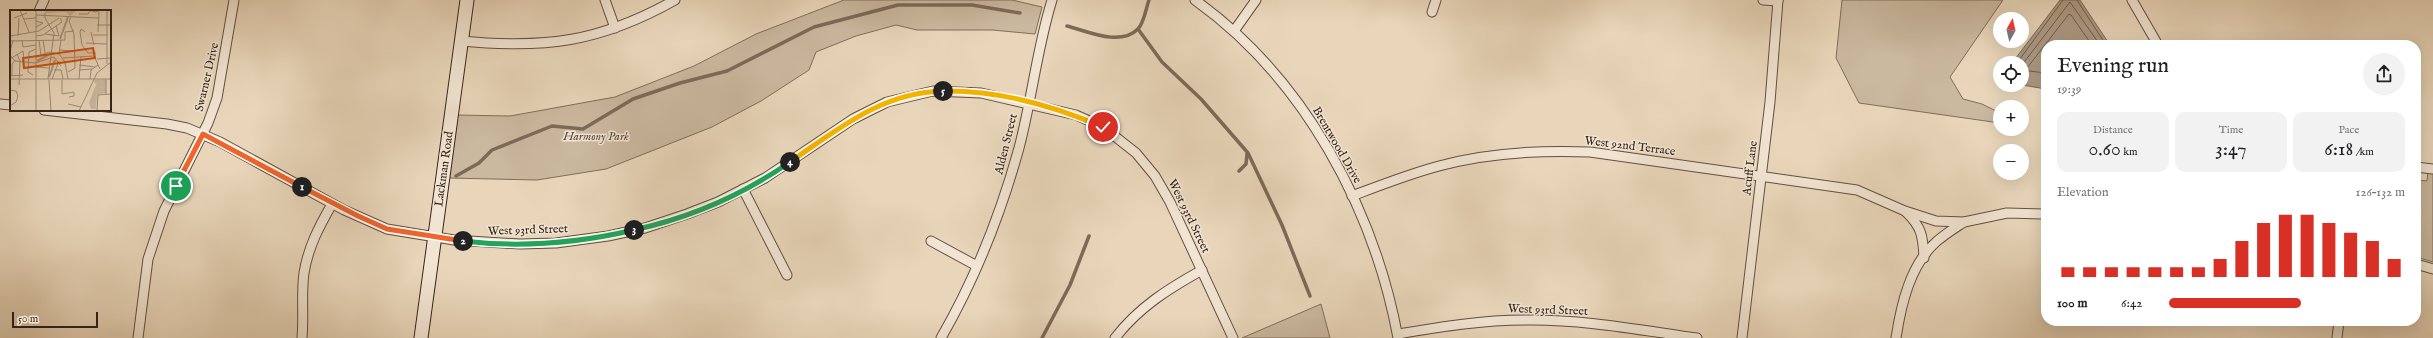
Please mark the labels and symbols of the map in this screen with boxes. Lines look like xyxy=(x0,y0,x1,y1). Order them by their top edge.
inset map xyxy=(10,10,111,111)
north arrow xyxy=(1993,12,2029,48)
street label: Swarner Drive xyxy=(192,41,222,113)
pin: 5 xyxy=(933,81,953,101)
street label: Brentwood Drive xyxy=(1309,104,1365,186)
pin xyxy=(1086,110,1120,144)
street label: Alden Street xyxy=(991,112,1021,177)
park label: Harmony Park xyxy=(562,129,629,144)
street label: Lackman Road xyxy=(431,130,457,208)
street label: West 92nd Terrace xyxy=(1584,133,1677,159)
street label: Acuff Lane xyxy=(1739,139,1761,197)
pin: 4 xyxy=(780,152,800,172)
pin xyxy=(159,169,193,203)
pin: 1 xyxy=(292,177,312,197)
street label: West 93rd Street xyxy=(1165,177,1213,255)
pin: 3 xyxy=(624,220,644,240)
street label: West 93rd Street xyxy=(488,221,568,239)
pin: 2 xyxy=(453,231,473,251)
street label: West 93rd Street xyxy=(1508,301,1588,319)
scale bar xyxy=(12,310,98,329)

